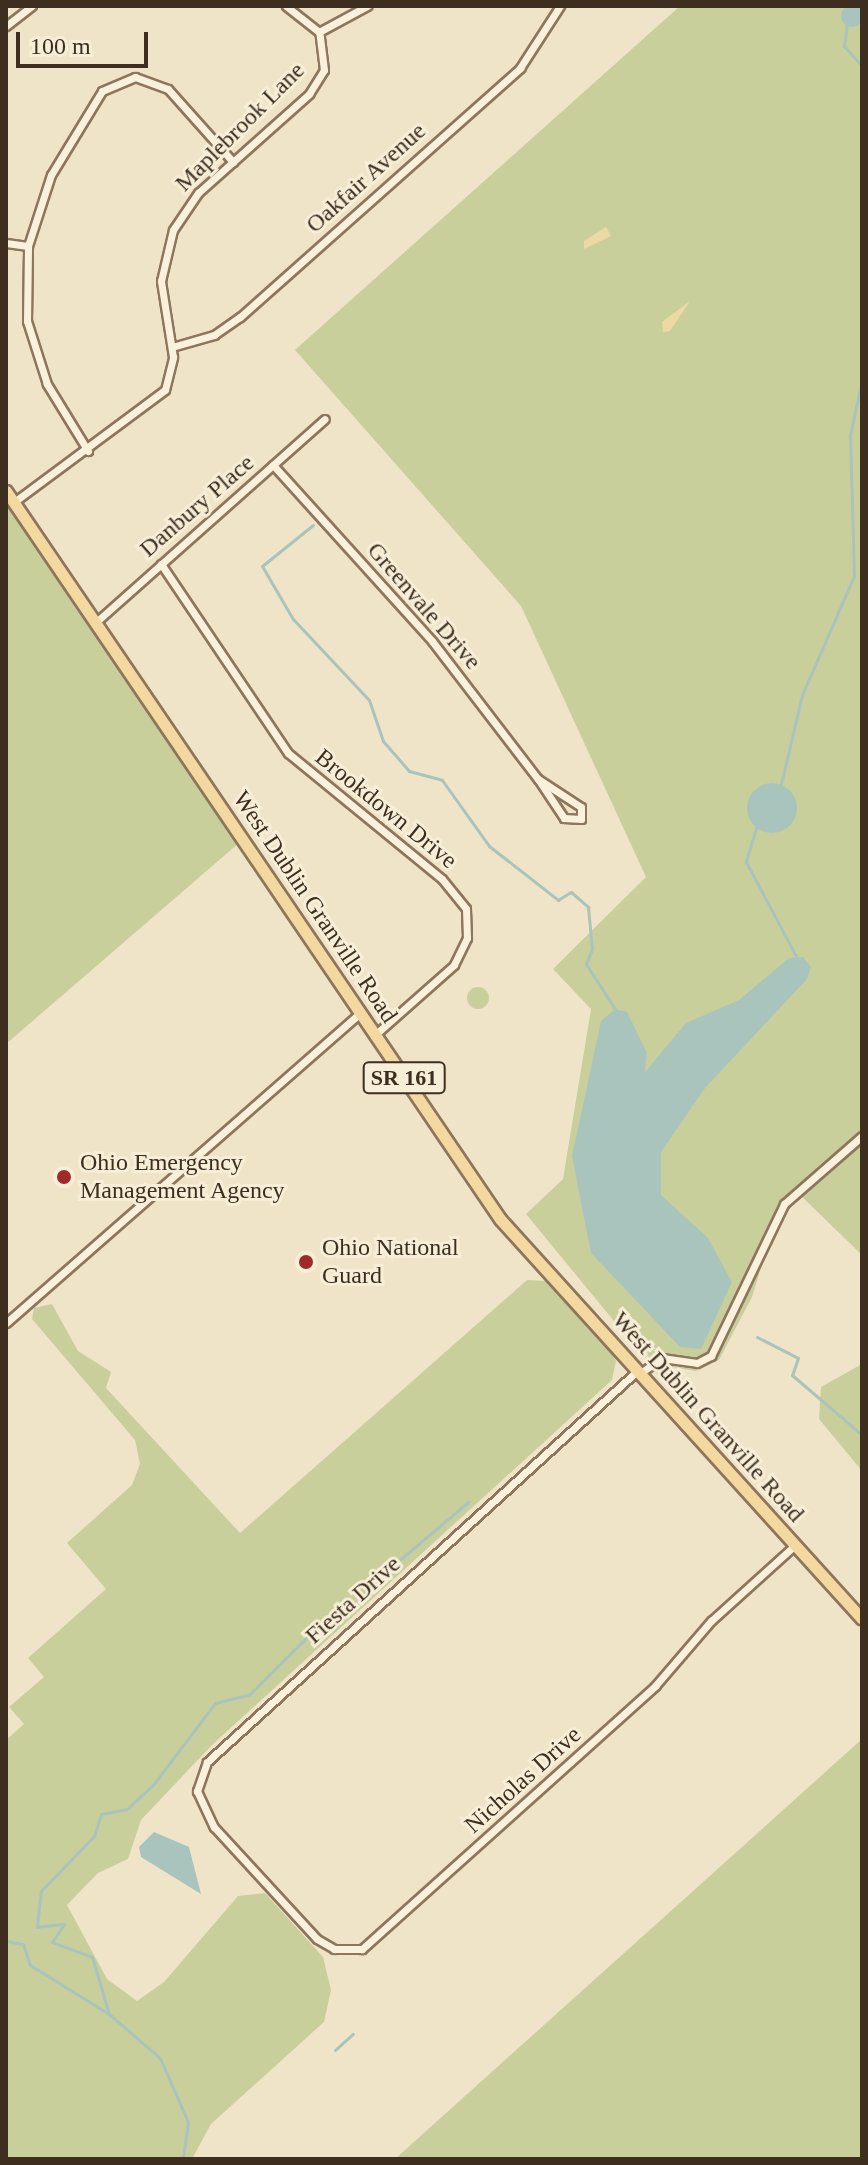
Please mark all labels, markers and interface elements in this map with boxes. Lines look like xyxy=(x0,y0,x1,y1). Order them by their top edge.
scale bar xyxy=(20,16,152,66)
text: 100 m xyxy=(30,33,91,59)
street label: Maplebrook Lane xyxy=(169,56,311,198)
street label: Oakfair Avenue xyxy=(300,116,432,240)
street label: Danbury Place xyxy=(134,449,260,563)
street label: Greenvale Drive xyxy=(361,536,487,676)
street label: Brookdown Drive xyxy=(309,743,463,875)
street label: West Dublin Granville Road xyxy=(227,786,403,1028)
road number: SR 161 xyxy=(362,1060,446,1096)
place label: Ohio Emergency Management Agency xyxy=(80,1149,286,1205)
marker: Ohio Emergency Management Agency xyxy=(55,1168,73,1186)
place label: Ohio National Guard xyxy=(322,1234,459,1290)
marker: Ohio National Guard xyxy=(297,1253,315,1271)
street label: West Dublin Granville Road xyxy=(606,1306,810,1528)
street label: Fiesta Drive xyxy=(300,1550,406,1650)
street label: Nicholas Drive xyxy=(459,1720,587,1840)

